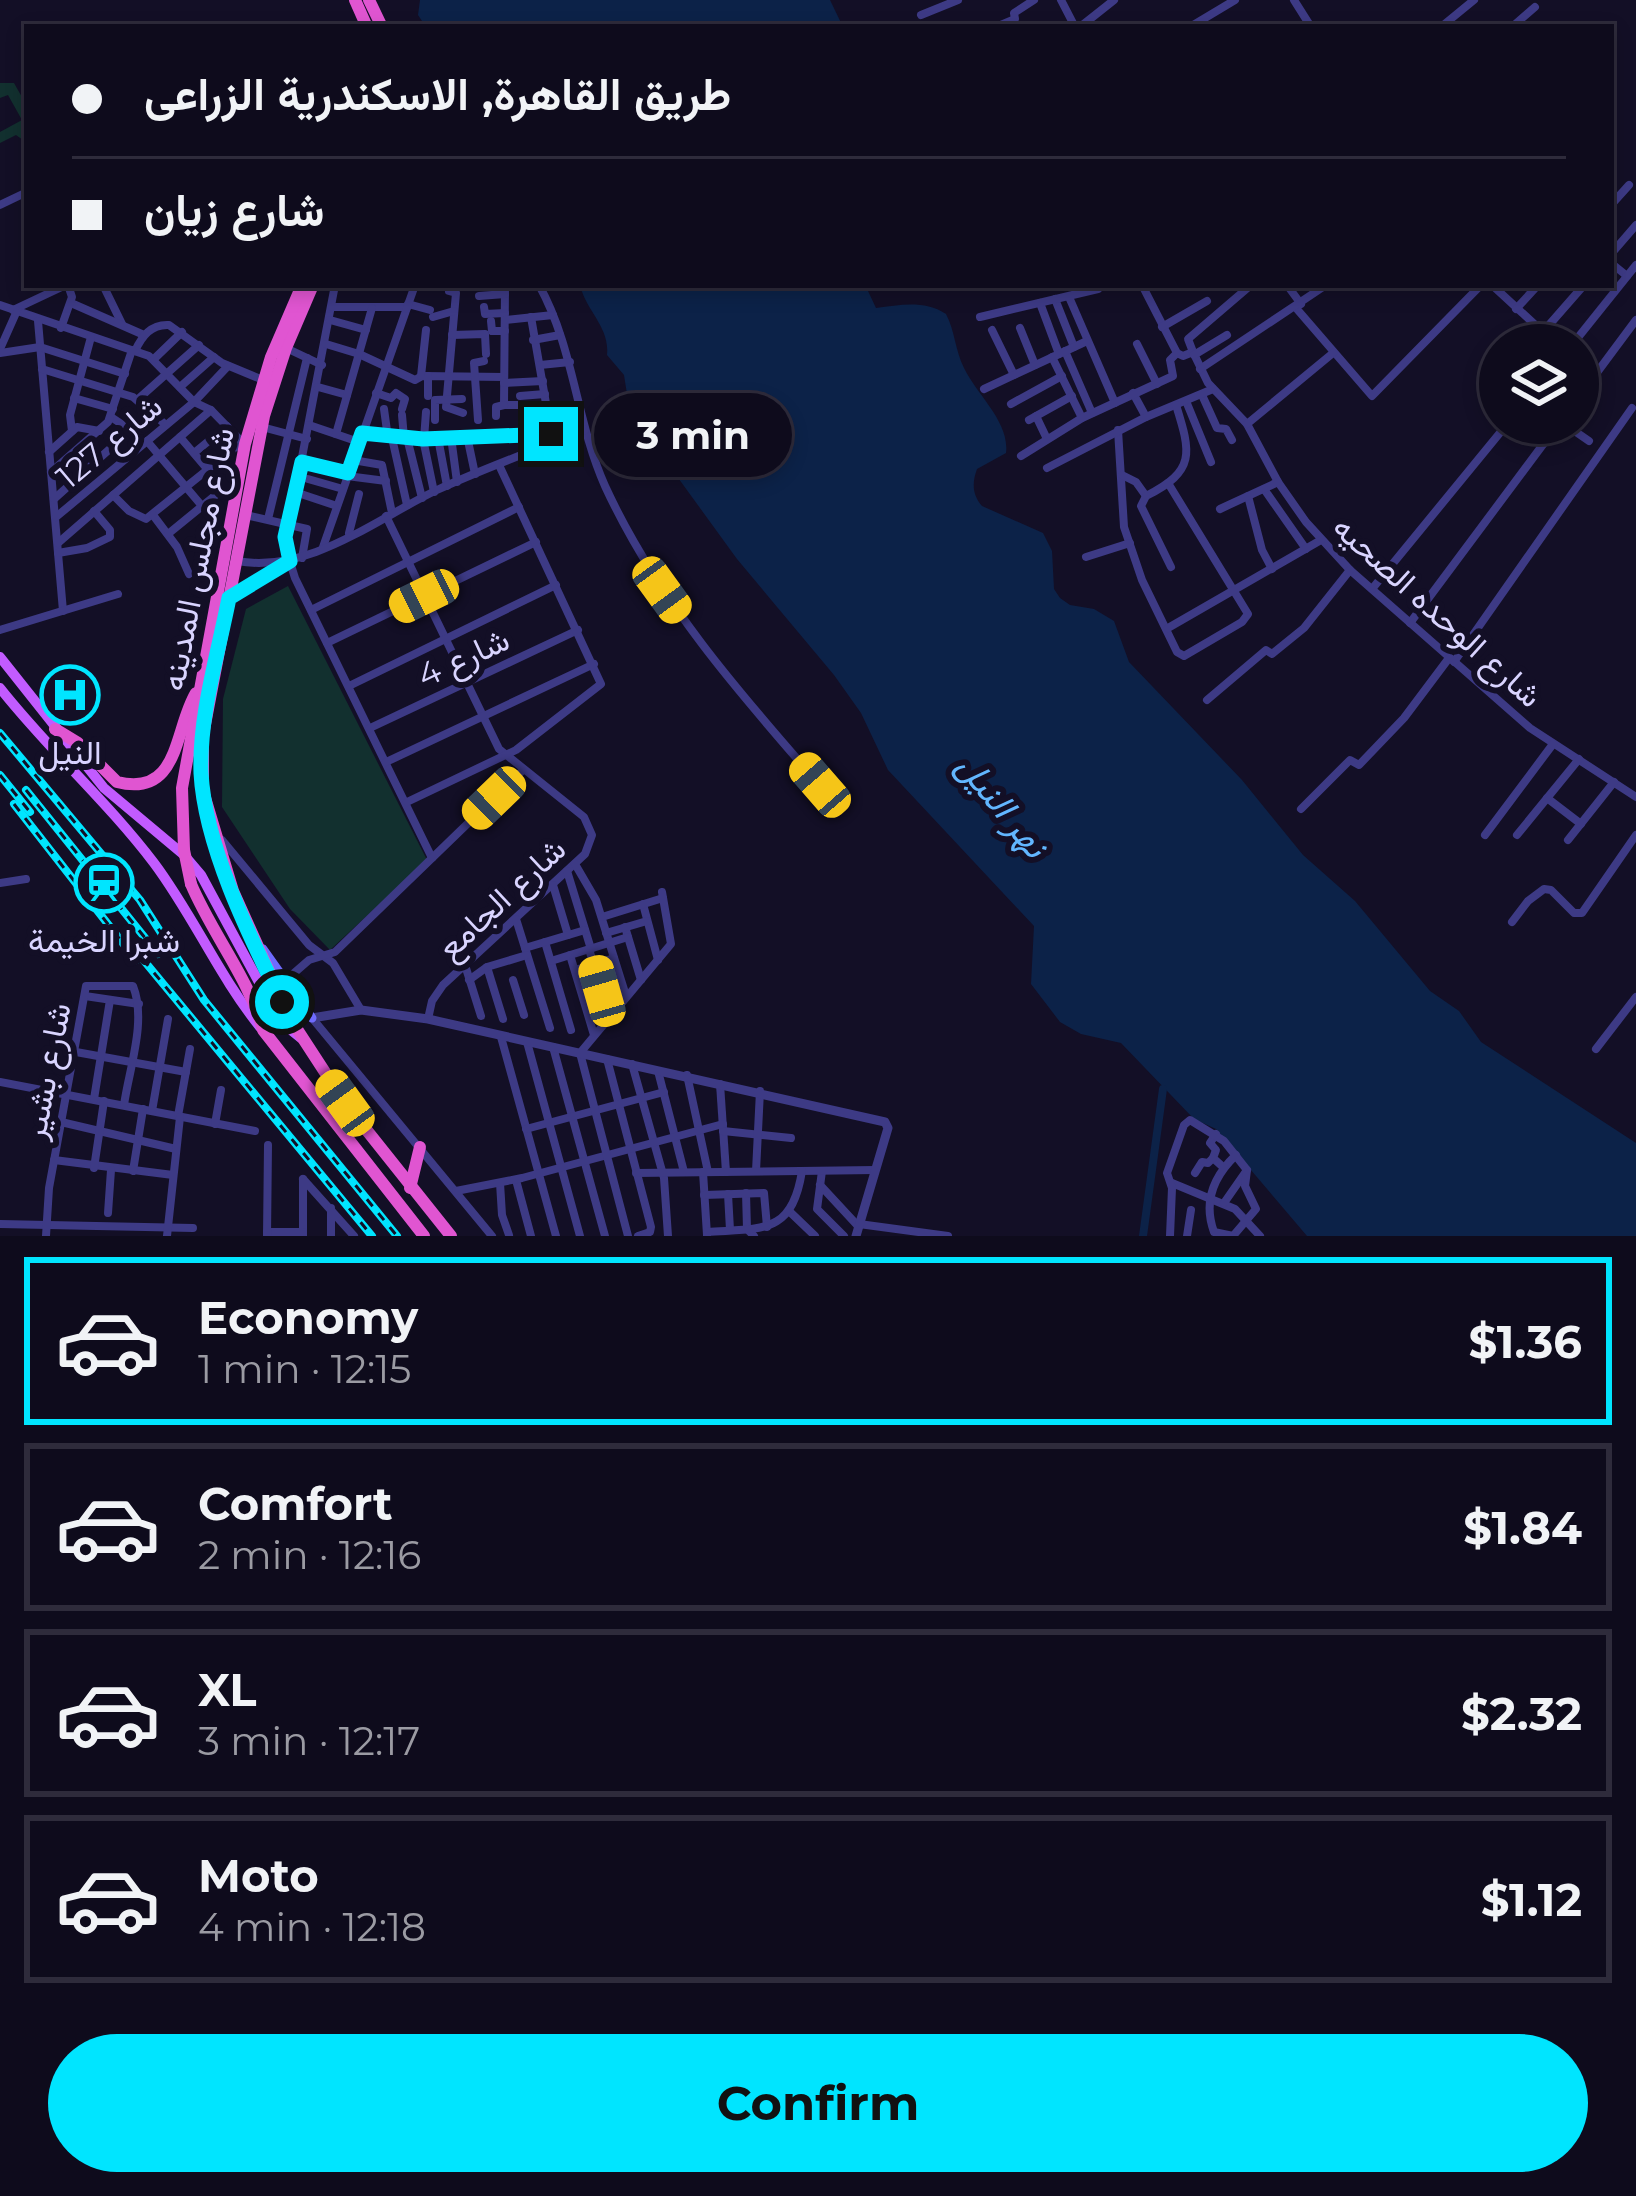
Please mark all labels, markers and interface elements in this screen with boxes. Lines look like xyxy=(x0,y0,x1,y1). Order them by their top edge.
text: طريق القاهرة, الاسكندرية الزراعى xyxy=(144,66,731,121)
text: شارع زيان xyxy=(144,182,325,237)
map controls xyxy=(1479,324,1599,444)
button: layers xyxy=(1479,324,1599,444)
street label: شارع 127 xyxy=(48,385,172,499)
callout: 3 min xyxy=(593,392,791,476)
route end xyxy=(524,407,578,461)
text: 3 min xyxy=(636,411,750,459)
street label: شارع مجلس المدينه xyxy=(152,424,245,695)
street label: شارع الوحده الصحيه xyxy=(1323,507,1551,718)
car xyxy=(626,550,698,630)
car xyxy=(384,564,464,628)
street label: شارع 4 xyxy=(411,618,517,698)
hospital icon: النيل xyxy=(39,664,101,726)
place label: النيل xyxy=(38,732,102,772)
water label: نهر النيل xyxy=(947,744,1059,868)
car xyxy=(783,746,857,824)
car xyxy=(456,760,532,836)
street label: شارع الجامع xyxy=(429,829,575,970)
station icon: شبرا الخيمة xyxy=(73,852,135,914)
place label: شبرا الخيمة xyxy=(28,920,180,961)
car xyxy=(575,951,629,1031)
route start xyxy=(255,975,309,1029)
street label: شارع بشير xyxy=(13,999,82,1144)
car xyxy=(309,1063,381,1143)
icon: car xyxy=(54,1287,162,1395)
text: Economy xyxy=(198,1290,418,1345)
text: $1.36 xyxy=(1469,1314,1582,1369)
text: 1 min · 12:15 xyxy=(198,1345,411,1393)
icon: car xyxy=(54,1473,162,1581)
text: Comfort xyxy=(198,1476,393,1531)
text: $1.84 xyxy=(1463,1500,1582,1555)
text: 2 min · 12:16 xyxy=(198,1531,421,1579)
icon: car xyxy=(54,1659,162,1767)
text: XL xyxy=(198,1662,256,1717)
text: $2.32 xyxy=(1461,1686,1582,1741)
text: 3 min · 12:17 xyxy=(198,1717,420,1765)
icon: car xyxy=(54,1845,162,1953)
text: Moto xyxy=(198,1848,319,1903)
text: $1.12 xyxy=(1481,1872,1582,1927)
text: 4 min · 12:18 xyxy=(198,1903,426,1951)
button: Confirm xyxy=(48,2034,1588,2172)

